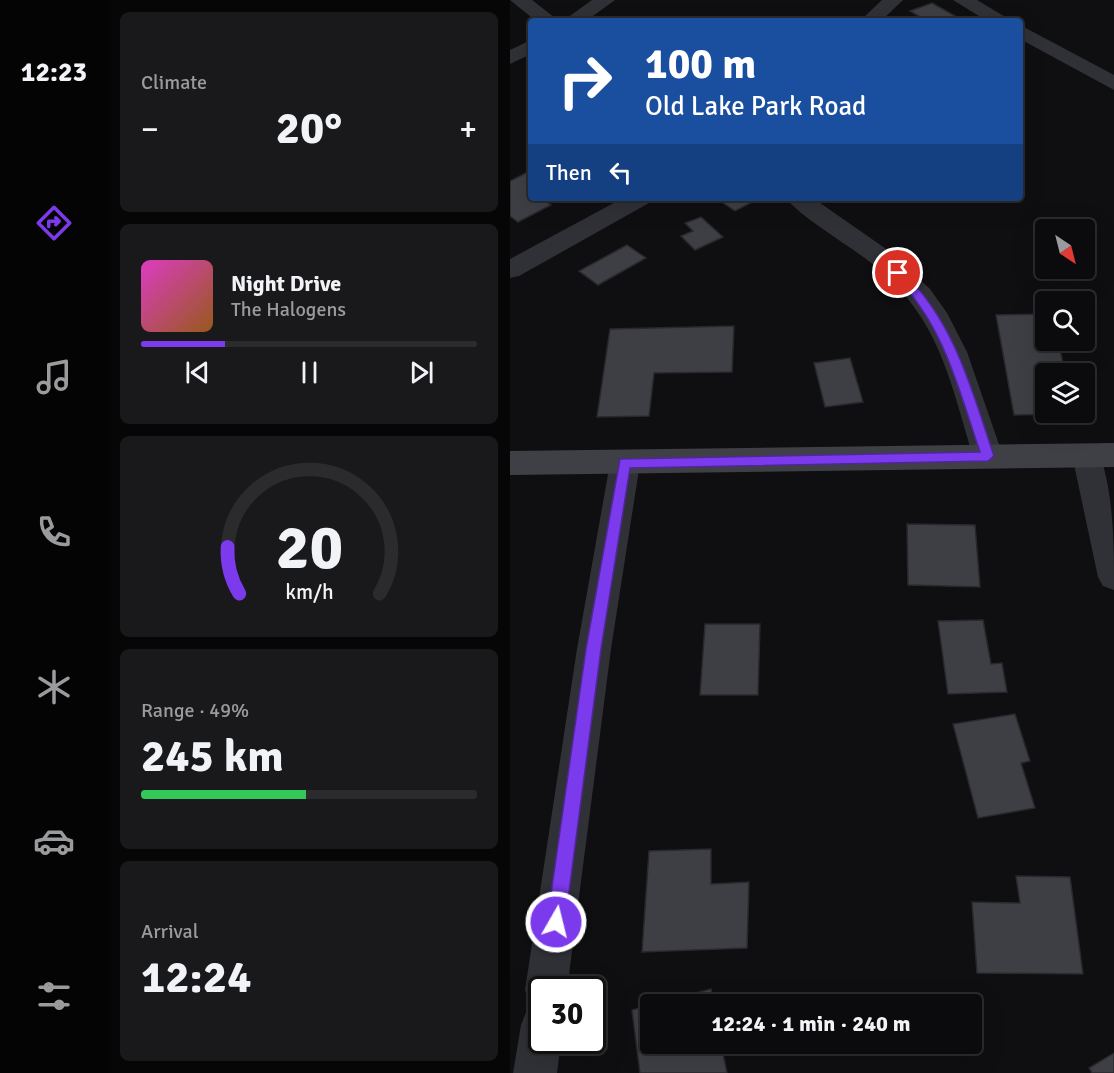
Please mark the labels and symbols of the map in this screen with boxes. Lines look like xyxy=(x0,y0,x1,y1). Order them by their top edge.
north arrow xyxy=(1035,219,1095,279)
pin xyxy=(872,247,923,298)
position arrow xyxy=(524,890,588,954)
speed limit sign: 30 xyxy=(528,976,606,1054)

